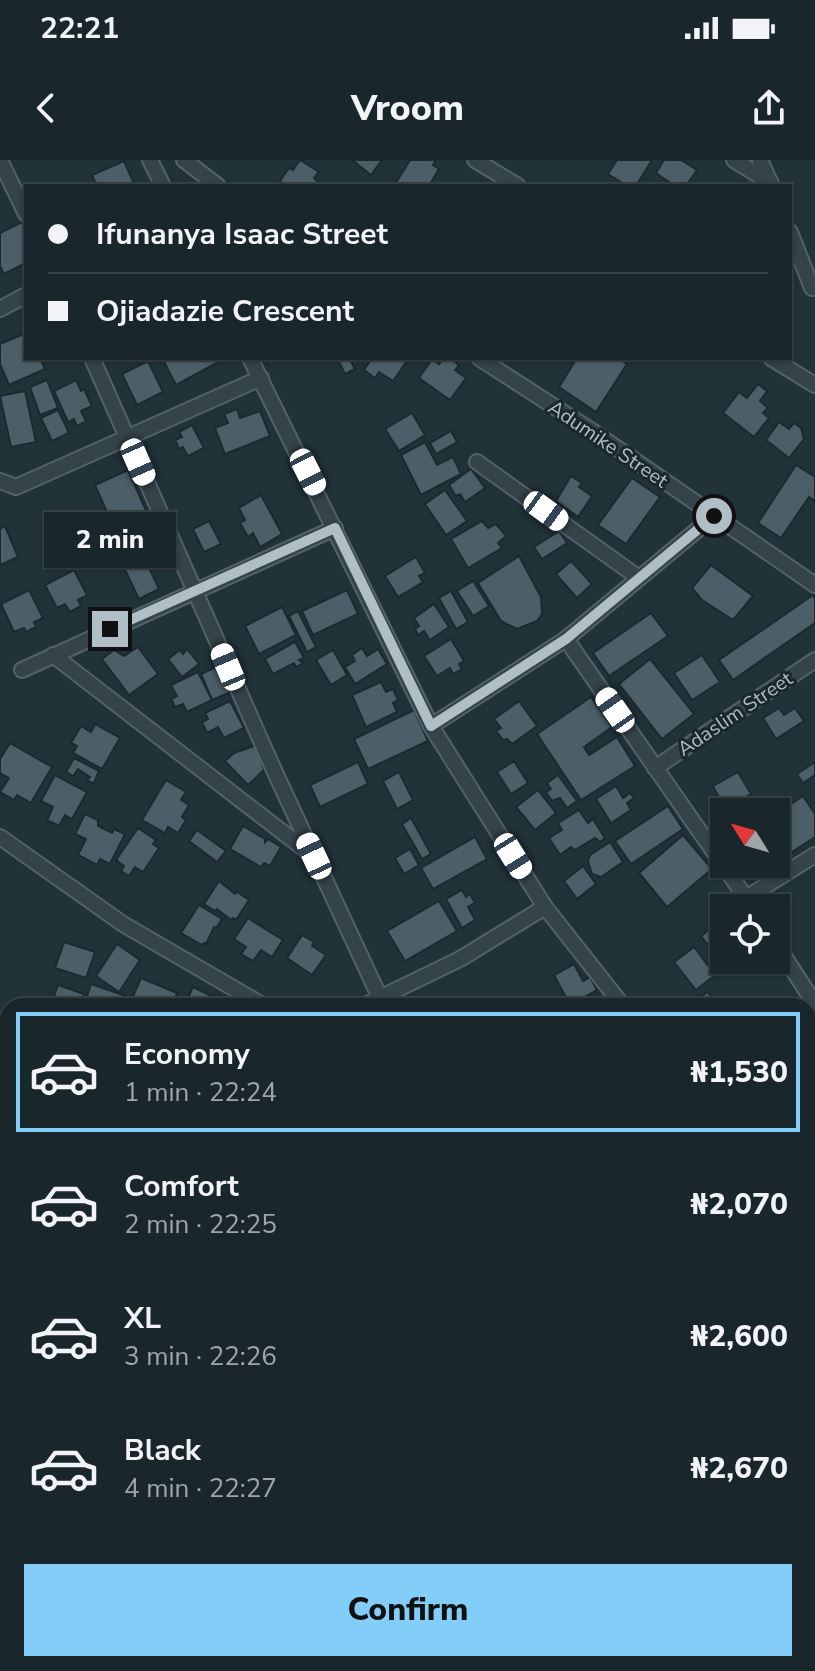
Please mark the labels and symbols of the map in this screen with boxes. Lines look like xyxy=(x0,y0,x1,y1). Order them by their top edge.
street label: Adumike Street xyxy=(543,394,674,495)
car xyxy=(117,435,159,489)
car xyxy=(286,445,330,499)
car xyxy=(520,487,572,535)
route start xyxy=(696,498,732,534)
callout: 2 min xyxy=(44,513,176,569)
route end xyxy=(92,611,128,647)
car xyxy=(208,640,248,694)
street label: Adaslim Street xyxy=(672,665,799,763)
car xyxy=(591,683,639,737)
north arrow xyxy=(710,798,790,878)
car xyxy=(293,829,335,883)
car xyxy=(490,829,536,883)

